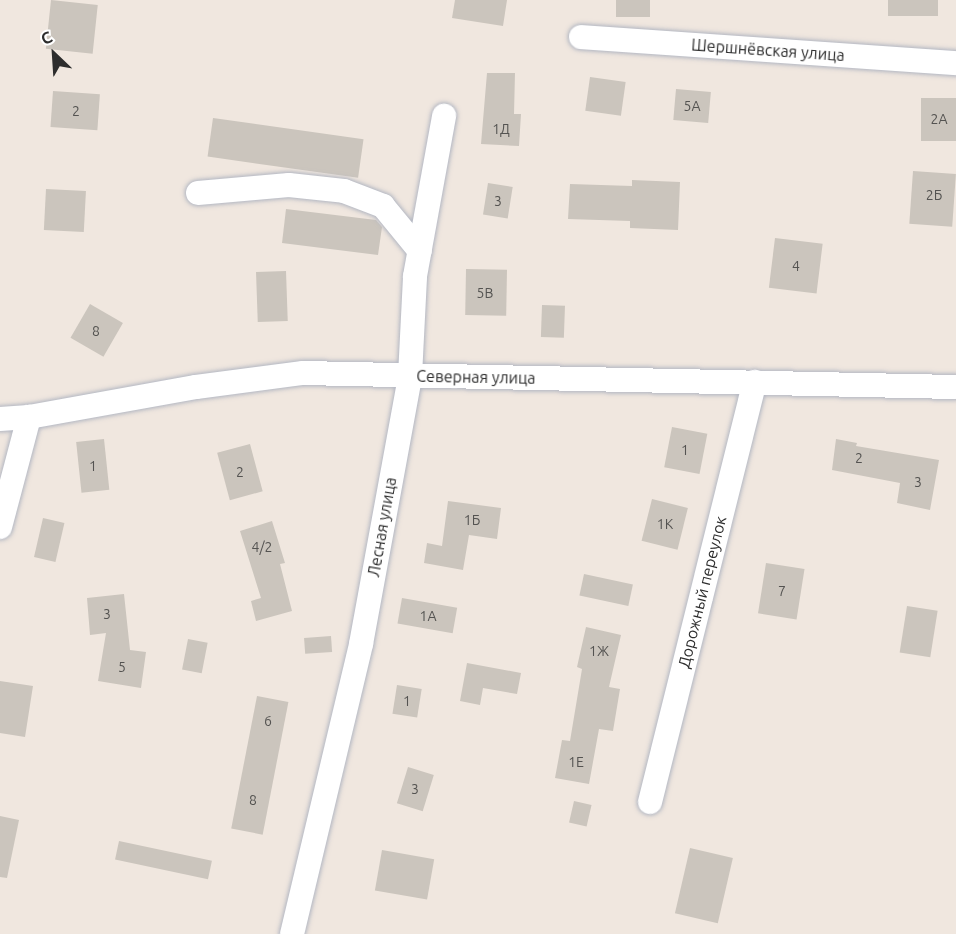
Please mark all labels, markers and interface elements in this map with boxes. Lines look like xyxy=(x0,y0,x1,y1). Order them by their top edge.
north arrow xyxy=(24,24,84,84)
text: С xyxy=(38,27,55,48)
street label: Шершнёвская улица xyxy=(691,35,845,65)
house number: 5А xyxy=(684,98,700,114)
house number: 2 xyxy=(72,103,80,119)
house number: 2А xyxy=(931,111,947,127)
house number: 1Д xyxy=(492,121,510,137)
house number: 2Б xyxy=(926,187,942,203)
house number: 3 xyxy=(494,193,502,209)
house number: 4 xyxy=(792,258,800,274)
house number: 5В xyxy=(477,285,493,301)
house number: 8 xyxy=(92,323,100,339)
street label: Северная улица xyxy=(416,366,536,388)
house number: 1 xyxy=(681,442,689,458)
house number: 2 xyxy=(855,450,863,466)
house number: 1 xyxy=(89,458,97,474)
house number: 2 xyxy=(236,464,244,480)
house number: 3 xyxy=(914,474,922,490)
street label: Лесная улица xyxy=(364,476,400,578)
house number: 1Б xyxy=(464,512,480,528)
street label: Дорожный переулок xyxy=(674,514,730,670)
house number: 1К xyxy=(657,516,673,532)
house number: 4/2 xyxy=(252,539,272,555)
house number: 7 xyxy=(778,583,786,599)
house number: 3 xyxy=(103,606,111,622)
house number: 1А xyxy=(420,608,436,624)
house number: 1Ж xyxy=(589,643,609,659)
house number: 5 xyxy=(118,659,126,675)
house number: 1 xyxy=(403,693,411,709)
house number: 6 xyxy=(264,713,272,729)
house number: 1Е xyxy=(568,754,584,770)
house number: 3 xyxy=(411,781,419,797)
house number: 8 xyxy=(249,792,257,808)

